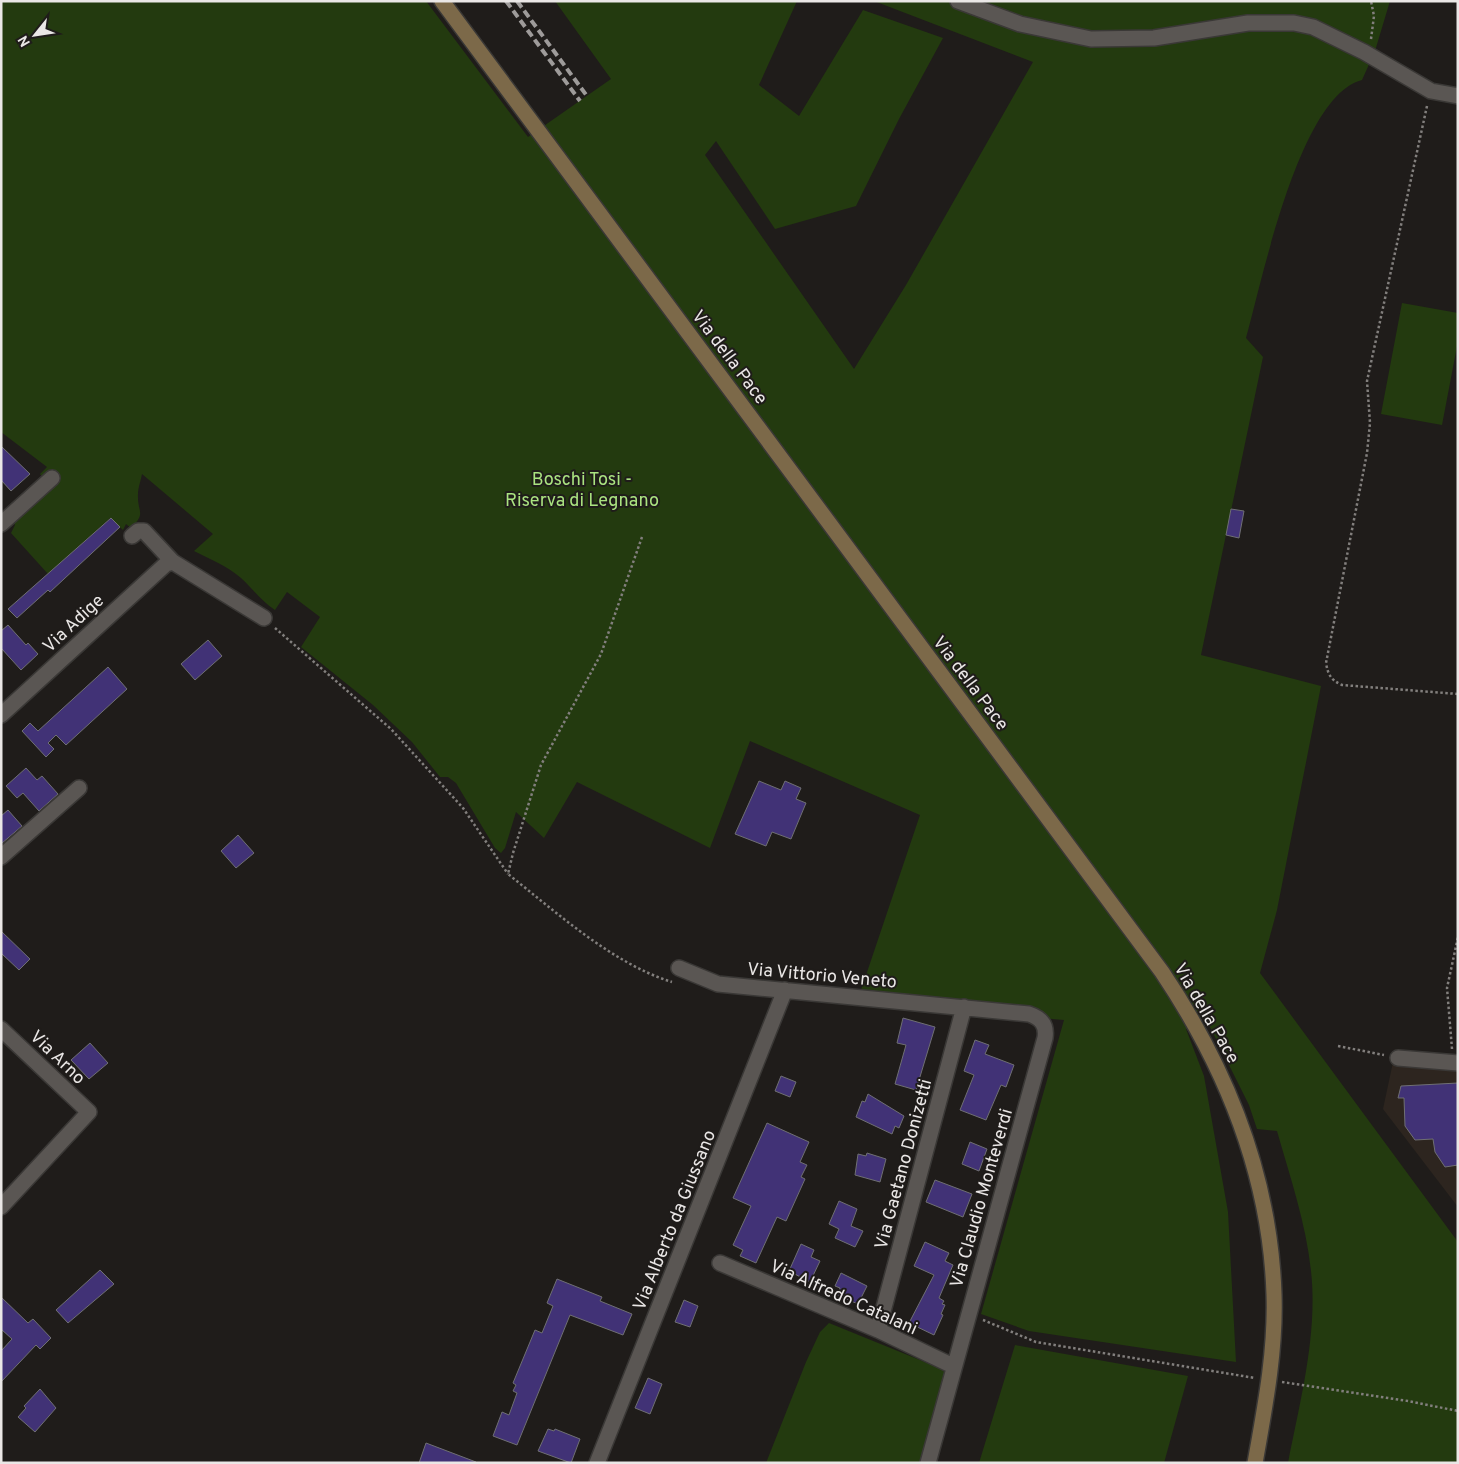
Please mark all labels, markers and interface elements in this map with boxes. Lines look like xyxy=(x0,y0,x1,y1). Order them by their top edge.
north arrow xyxy=(10,10,60,60)
text: N xyxy=(15,32,35,49)
street label: Via della Pace xyxy=(686,306,772,410)
park label: Boschi Tosi - Riserva di Legnano xyxy=(505,469,659,513)
street label: Via Adige xyxy=(38,590,110,658)
street label: Via della Pace xyxy=(927,632,1013,736)
street label: Via Vittorio Veneto xyxy=(746,958,898,994)
street label: Via della Pace xyxy=(1168,959,1244,1068)
street label: Via Arno xyxy=(24,1026,90,1090)
street label: Via Gaetano Donizetti xyxy=(871,1077,938,1252)
street label: Via Claudio Monteverdi xyxy=(946,1106,1019,1291)
street label: Via Alberto da Giussano xyxy=(629,1127,722,1314)
street label: Via Alfredo Catalani xyxy=(766,1255,921,1341)

